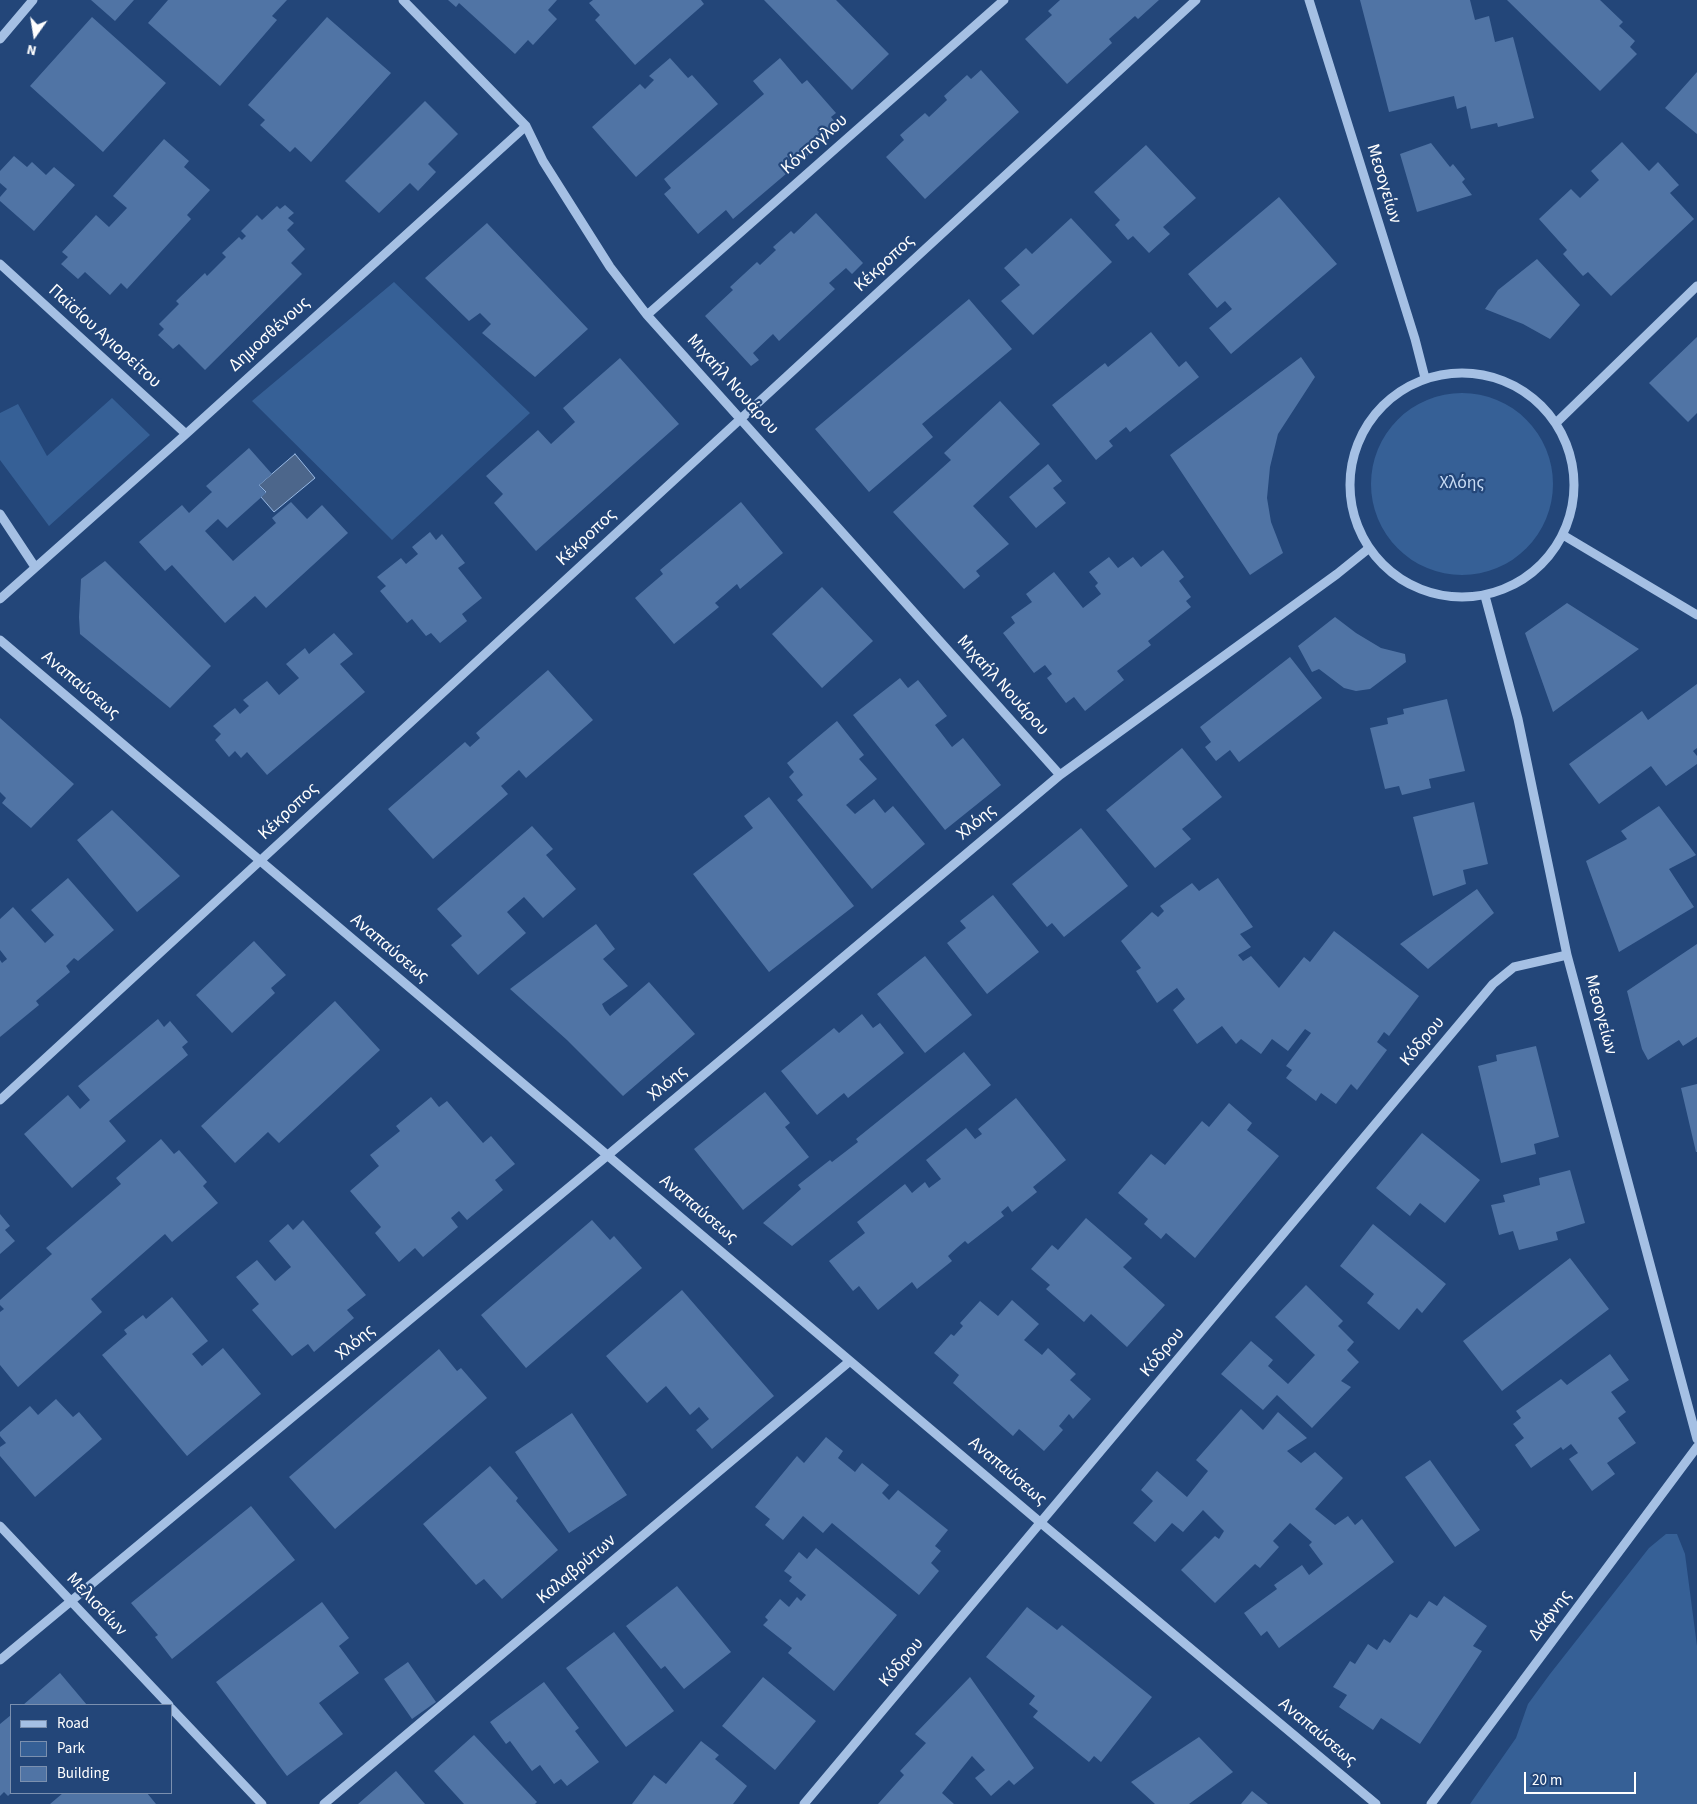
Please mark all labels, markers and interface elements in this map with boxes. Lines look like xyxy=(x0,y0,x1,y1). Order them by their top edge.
north arrow xyxy=(10,10,60,60)
text: N xyxy=(25,39,38,60)
street label: Κόντογλου xyxy=(777,110,853,180)
street label: Μεσογείων xyxy=(1361,142,1405,226)
street label: Κέκροπος xyxy=(850,231,920,297)
street label: Παϊσίου Αγιορείτου xyxy=(43,281,165,393)
street label: Δημοσθένους xyxy=(225,293,315,377)
street label: Μιχαήλ Νουάρου xyxy=(681,330,783,440)
park label: Χλόης xyxy=(1440,473,1484,495)
street label: Κέκροπος xyxy=(552,505,622,571)
street label: Μιχαήλ Νουάρου xyxy=(951,631,1053,741)
street label: Αναπαύσεως xyxy=(36,647,124,725)
street label: Κέκροπος xyxy=(254,779,324,845)
street label: Χλόης xyxy=(953,800,1001,846)
street label: Αναπαύσεως xyxy=(345,910,433,988)
street label: Μεσογείων xyxy=(1579,973,1621,1057)
street label: Κόδρου xyxy=(1396,1013,1450,1071)
street label: Χλόης xyxy=(644,1061,692,1107)
street label: Αναπαύσεως xyxy=(654,1171,742,1249)
street label: Χλόης xyxy=(332,1320,380,1366)
street label: Κόδρου xyxy=(1136,1324,1190,1382)
street label: Αναπαύσεως xyxy=(963,1433,1051,1511)
street label: Καλαβρύτων xyxy=(533,1531,621,1609)
street label: Μελισσίων xyxy=(61,1569,131,1641)
street label: Δάφνης xyxy=(1525,1586,1577,1646)
street label: Κόδρου xyxy=(875,1634,929,1692)
street label: Αναπαύσεως xyxy=(1273,1694,1361,1772)
legend xyxy=(10,1704,172,1794)
text: Road xyxy=(57,1713,89,1734)
text: Park xyxy=(57,1738,85,1759)
scale bar xyxy=(1527,1762,1640,1794)
text: Building xyxy=(57,1763,109,1784)
text: 20 m xyxy=(1532,1770,1562,1791)

